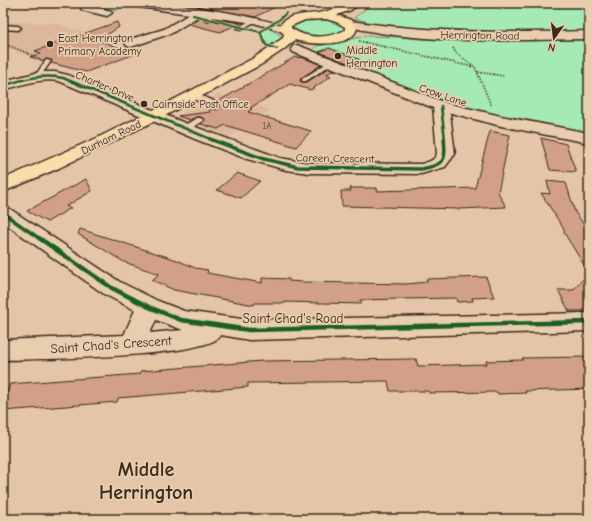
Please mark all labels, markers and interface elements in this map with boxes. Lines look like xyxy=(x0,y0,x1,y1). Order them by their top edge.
north arrow xyxy=(534,18,574,58)
street label: Herrington Road xyxy=(441,28,520,43)
place label: East Herrington Primary Academy xyxy=(58,32,142,58)
marker: East Herrington Primary Academy xyxy=(45,39,55,49)
text: N xyxy=(547,40,557,54)
place label: Middle Herrington xyxy=(346,44,397,70)
marker: Middle Herrington xyxy=(333,51,343,61)
street label: Charter Drive xyxy=(73,68,137,105)
street label: Crow Lane xyxy=(417,81,469,110)
place label: Cairnside Post Office xyxy=(152,98,249,111)
marker: Cairnside Post Office xyxy=(139,99,149,109)
street label: Durham Road xyxy=(79,117,143,158)
house number: 1A xyxy=(263,121,271,131)
street label: Careen Crescent xyxy=(296,151,375,166)
street label: Saint Chad's Road xyxy=(243,311,344,326)
street label: Saint Chad's Crescent xyxy=(50,333,173,356)
district label: Middle Herrington xyxy=(99,458,193,504)

